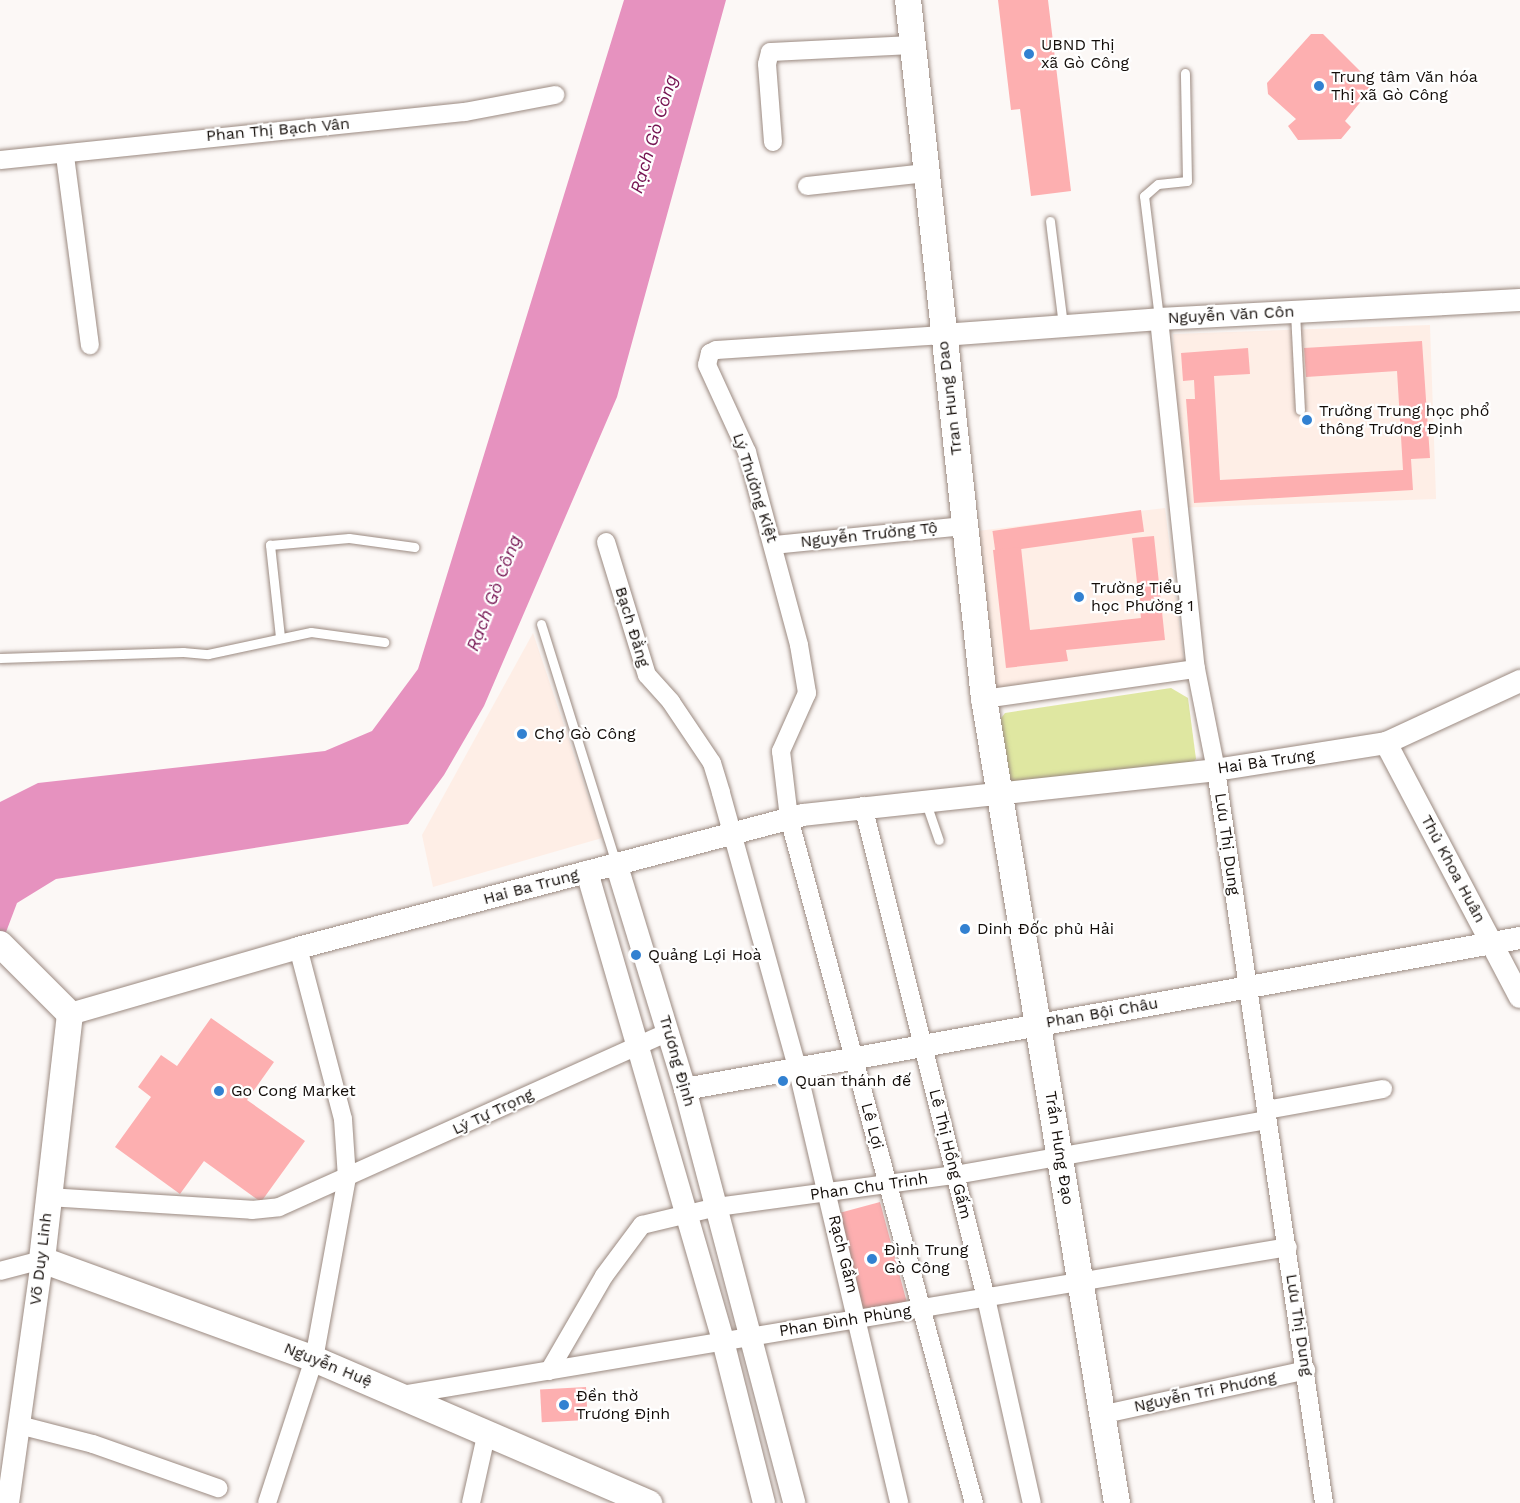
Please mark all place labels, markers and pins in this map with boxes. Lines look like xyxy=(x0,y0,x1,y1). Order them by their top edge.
place label: UBND Thị xã Gò Công xyxy=(1041,35,1129,73)
marker: UBND Thị xã Gò Công xyxy=(1022,47,1036,61)
place label: Trung tâm Văn hóa Thị xã Gò Công xyxy=(1331,67,1479,105)
marker: Trung tâm Văn hóa Thị xã Gò Công xyxy=(1312,79,1326,93)
place label: Trường Trung học phổ thông Trương Định xyxy=(1319,401,1490,439)
marker: Trường Trung học phổ thông Trương Định xyxy=(1300,413,1314,427)
place label: Trường Tiểu học Phường 1 xyxy=(1091,578,1194,616)
marker: Trường Tiểu học Phường 1 xyxy=(1072,590,1086,604)
place label: Chợ Gò Công xyxy=(534,724,636,744)
marker: Chợ Gò Công xyxy=(515,727,529,741)
place label: Dinh Đốc phủ Hải xyxy=(977,919,1114,939)
marker: Dinh Đốc phủ Hải xyxy=(958,922,972,936)
place label: Quảng Lợi Hoà xyxy=(648,945,762,965)
marker: Quảng Lợi Hoà xyxy=(629,948,643,962)
place label: Quan thánh đế xyxy=(795,1071,911,1091)
marker: Quan thánh đế xyxy=(776,1074,790,1088)
place label: Go Cong Market xyxy=(231,1081,356,1101)
marker: Go Cong Market xyxy=(212,1084,226,1098)
place label: Đình Trung Gò Công xyxy=(884,1240,969,1278)
marker: Đình Trung Gò Công xyxy=(865,1252,879,1266)
place label: Đền thờ Trương Định xyxy=(576,1386,670,1424)
marker: Đền thờ Trương Định xyxy=(557,1398,571,1412)

